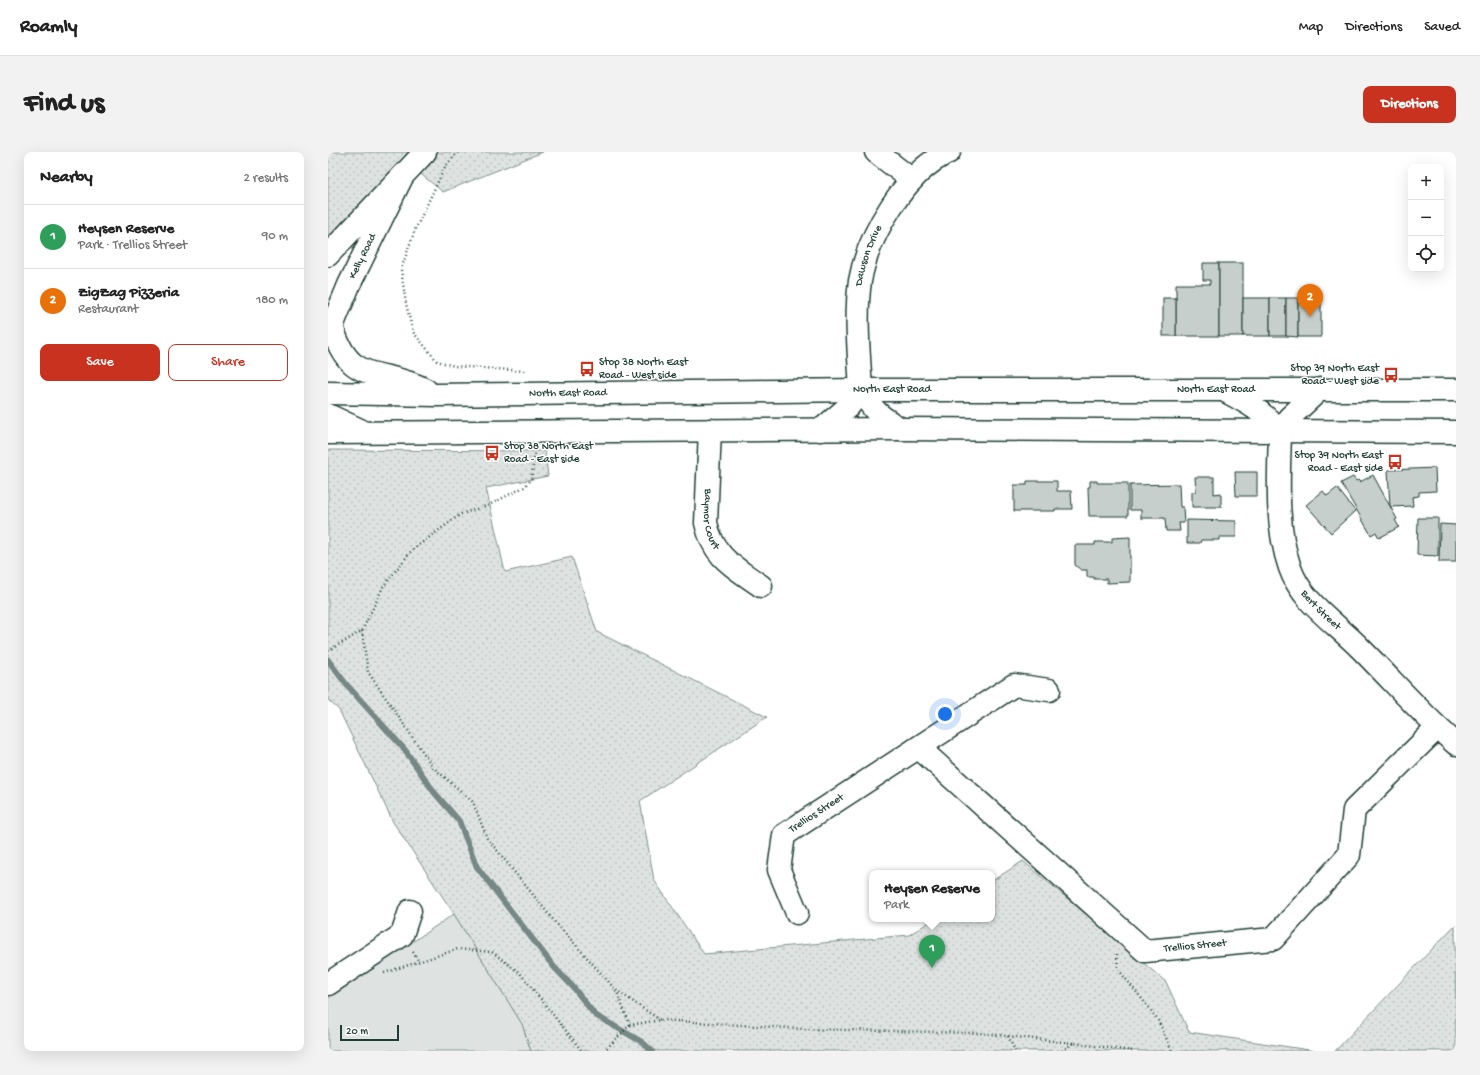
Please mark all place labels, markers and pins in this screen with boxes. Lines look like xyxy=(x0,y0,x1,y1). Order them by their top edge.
pin: 2 xyxy=(1297,284,1323,317)
place label: Stop 38 North East Road - West side xyxy=(599,357,689,382)
bus stop icon: Stop 38 North East Road - West side xyxy=(578,360,596,378)
place label: Stop 39 North East Road - West side xyxy=(1291,363,1381,388)
bus stop icon: Stop 39 North East Road - West side xyxy=(1382,366,1400,384)
place label: Stop 38 North East Road - East side xyxy=(504,441,594,466)
bus stop icon: Stop 38 North East Road - East side xyxy=(483,444,501,462)
place label: Stop 39 North East Road - East side xyxy=(1295,450,1385,475)
bus stop icon: Stop 39 North East Road - East side xyxy=(1386,453,1404,471)
pin: 1 xyxy=(919,935,945,968)

